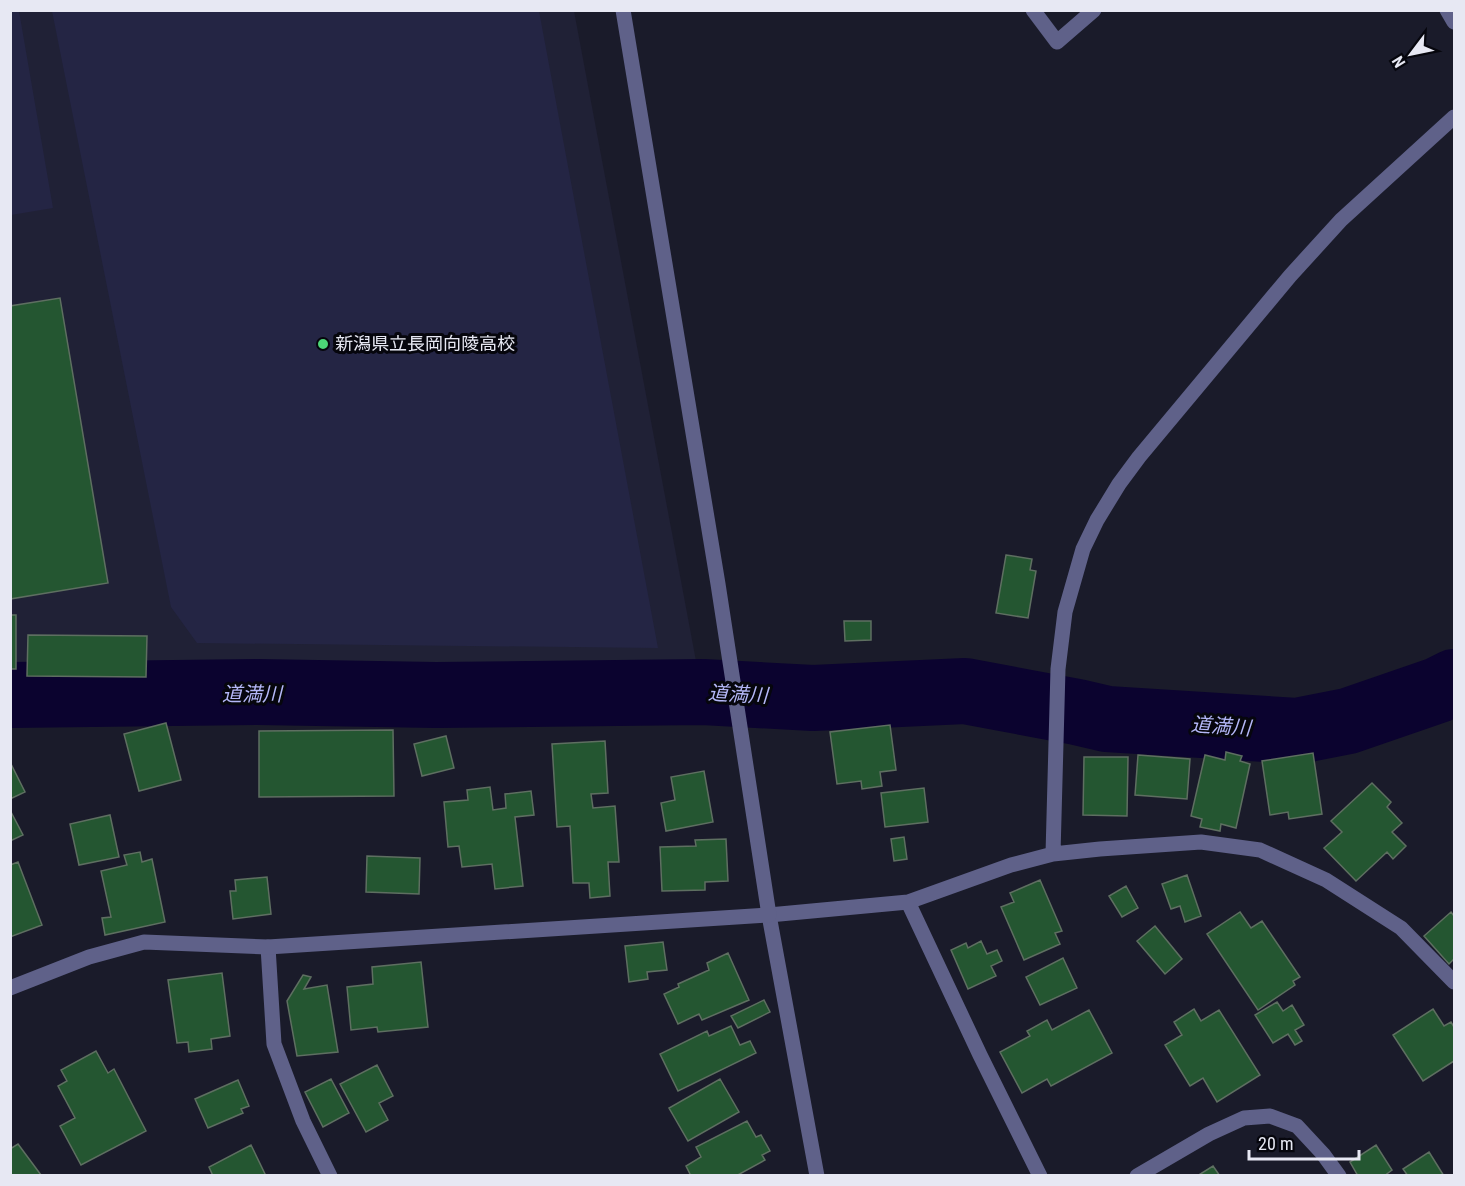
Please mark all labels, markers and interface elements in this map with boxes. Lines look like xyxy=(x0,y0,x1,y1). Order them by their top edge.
north arrow xyxy=(1381,24,1441,84)
text: N xyxy=(1388,52,1409,71)
place label: 新潟県立長岡向陵高校 xyxy=(335,333,515,354)
marker: 新潟県立長岡向陵高校 xyxy=(316,337,330,351)
water label: 道満川 xyxy=(707,680,771,708)
water label: 道満川 xyxy=(222,682,284,706)
water label: 道満川 xyxy=(1190,712,1254,740)
scale bar xyxy=(1249,1123,1358,1161)
text: 20 m xyxy=(1258,1133,1293,1154)

